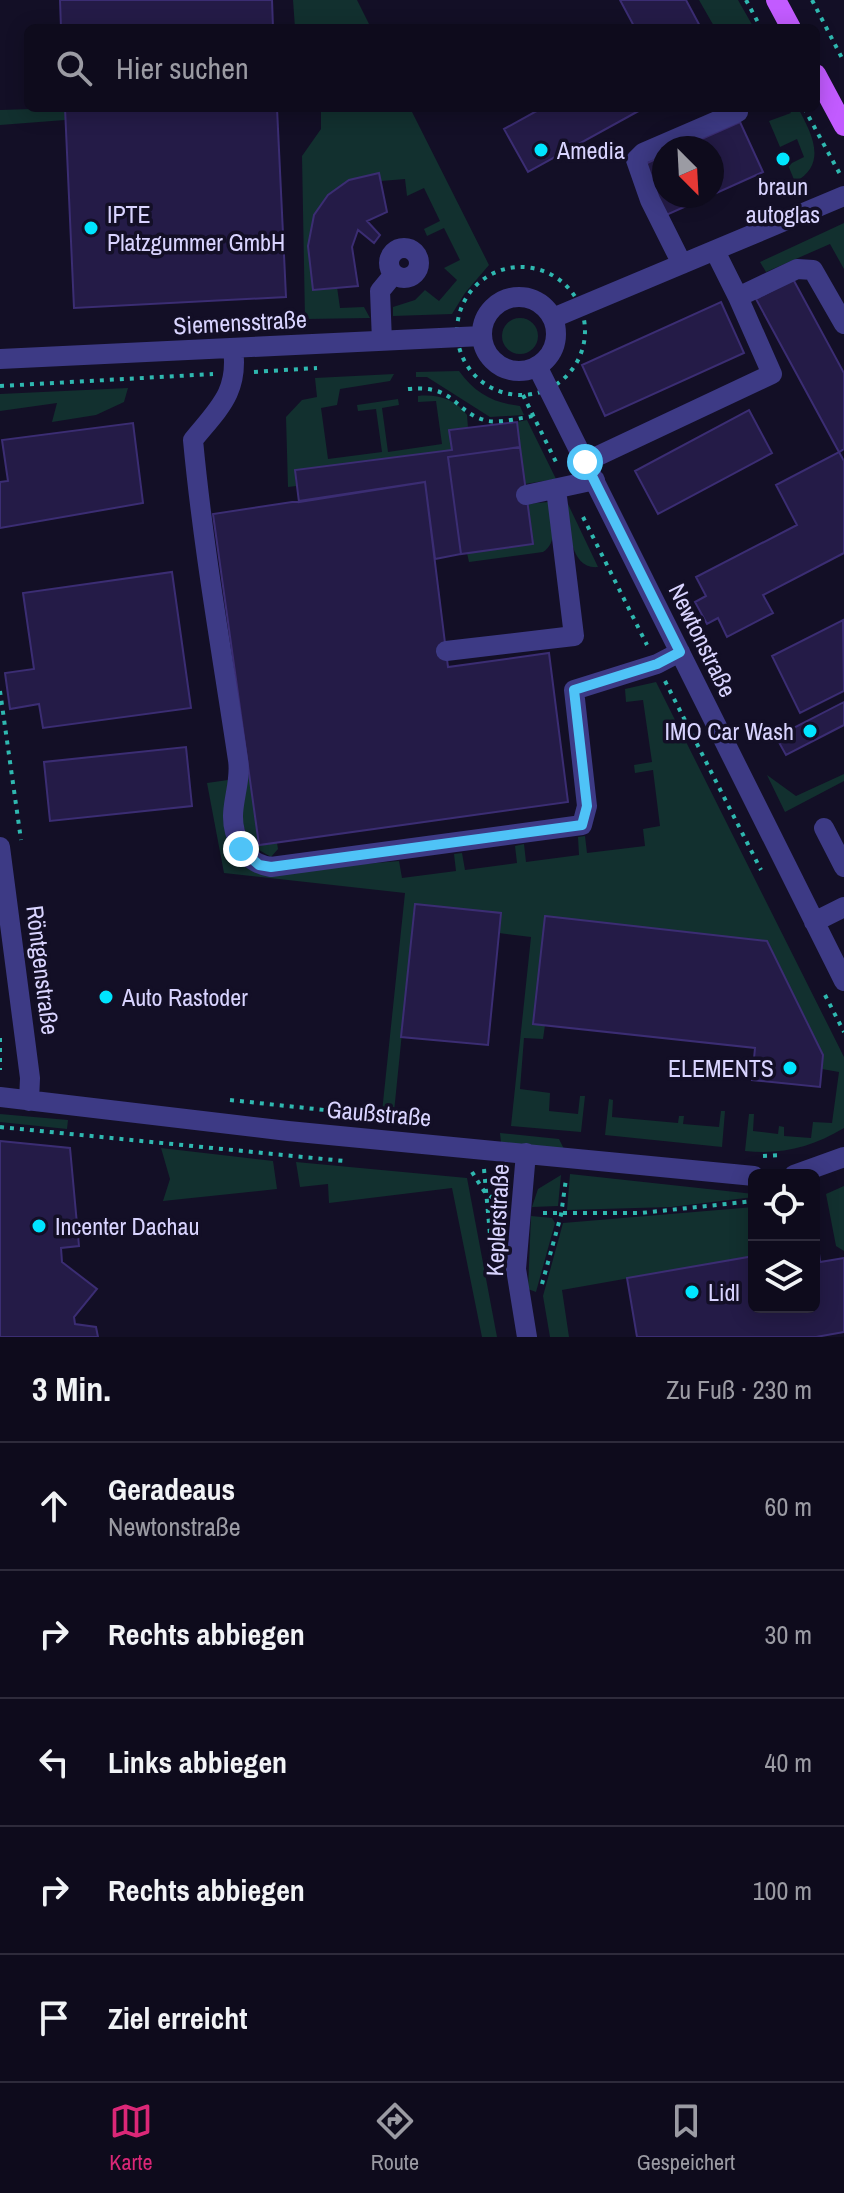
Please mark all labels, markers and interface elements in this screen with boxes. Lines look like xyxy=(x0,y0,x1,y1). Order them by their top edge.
search box xyxy=(24,24,820,112)
icon: search xyxy=(52,46,96,90)
text: Hier suchen xyxy=(116,48,249,88)
place label: Amedia xyxy=(556,134,625,166)
north arrow xyxy=(652,136,724,208)
marker: Amedia xyxy=(532,141,550,159)
marker: braun autoglas xyxy=(774,150,792,168)
place label: braun autoglas xyxy=(746,170,820,230)
place label: IPTE Platzgummer GmbH xyxy=(107,198,285,258)
marker: IPTE Platzgummer GmbH xyxy=(82,219,100,237)
street label: Siemensstraße xyxy=(173,303,307,341)
route start xyxy=(567,444,603,480)
street label: Newtonstraße xyxy=(662,578,744,702)
place label: IMO Car Wash xyxy=(665,715,794,747)
marker: IMO Car Wash xyxy=(801,722,819,740)
route end xyxy=(223,831,259,867)
street label: Röntgenstraße xyxy=(19,903,67,1037)
place label: Auto Rastoder xyxy=(121,981,248,1013)
marker: Auto Rastoder xyxy=(97,988,115,1006)
place label: ELEMENTS xyxy=(668,1052,774,1084)
marker: ELEMENTS xyxy=(781,1059,799,1077)
street label: Gaußstraße xyxy=(325,1092,433,1134)
street label: Keplerstraße xyxy=(478,1163,516,1277)
map controls xyxy=(748,1169,820,1313)
button: locate xyxy=(748,1169,820,1241)
place label: Incenter Dachau xyxy=(55,1210,199,1242)
marker: Incenter Dachau xyxy=(30,1217,48,1235)
button: layers xyxy=(748,1241,820,1313)
place label: Lidl xyxy=(708,1276,740,1308)
marker: Lidl xyxy=(683,1283,701,1301)
text: 3 Min. xyxy=(32,1366,111,1412)
text: Zu Fuß · 230 m xyxy=(666,1372,812,1407)
text: Geradeaus xyxy=(108,1469,235,1509)
icon: ahead xyxy=(32,1484,76,1528)
text: 60 m xyxy=(765,1489,812,1524)
text: Newtonstraße xyxy=(108,1509,241,1544)
icon: right xyxy=(32,1612,76,1656)
text: Rechts abbiegen xyxy=(108,1614,305,1654)
text: 30 m xyxy=(765,1617,812,1652)
icon: left xyxy=(32,1740,76,1784)
text: Links abbiegen xyxy=(108,1742,287,1782)
text: 40 m xyxy=(765,1745,812,1780)
icon: right xyxy=(32,1868,76,1912)
text: Rechts abbiegen xyxy=(108,1870,305,1910)
text: 100 m xyxy=(753,1873,812,1908)
icon: arrive xyxy=(32,1996,76,2040)
text: Ziel erreicht xyxy=(108,1998,247,2038)
tab: Karte xyxy=(109,2099,153,2177)
tab: Route xyxy=(371,2099,419,2177)
tab: Gespeichert xyxy=(637,2099,735,2177)

